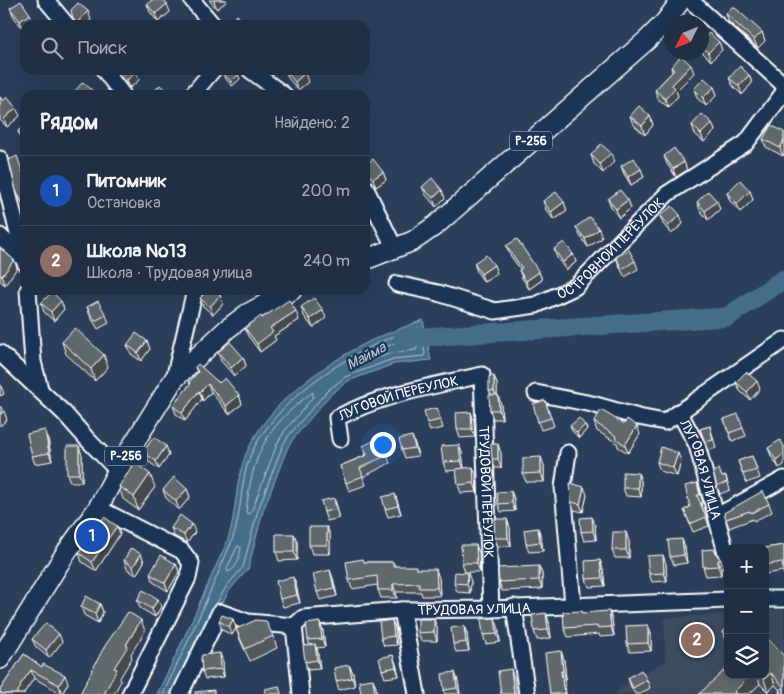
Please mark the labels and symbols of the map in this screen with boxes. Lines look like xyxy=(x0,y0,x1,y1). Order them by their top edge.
north arrow xyxy=(664,15,709,60)
road number: Р-256 xyxy=(510,132,552,150)
street label: ОСТРОВНОЙ ПЕРЕУЛОК xyxy=(554,194,668,303)
water label: Майма xyxy=(343,338,390,375)
street label: ЛУГОВОЙ ПЕРЕУЛОК xyxy=(335,372,460,425)
street label: ЛУГОВАЯ УЛИЦА xyxy=(675,416,725,522)
street label: ТРУДОВОЙ ПЕРЕУЛОК xyxy=(475,425,497,558)
your location xyxy=(370,432,396,458)
road number: Р-256 xyxy=(105,446,147,466)
pin: 1 xyxy=(76,517,108,555)
street label: ТРУДОВАЯ УЛИЦА xyxy=(418,599,531,619)
pin: 2 xyxy=(681,621,713,659)

